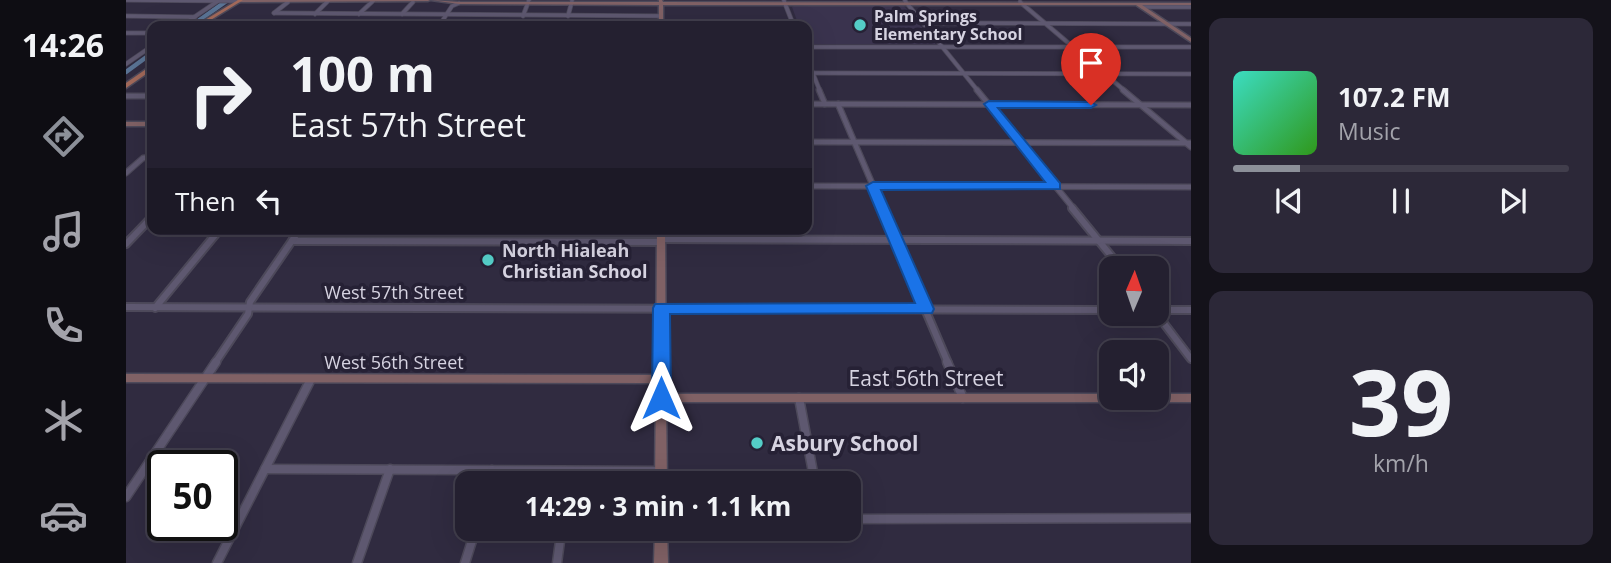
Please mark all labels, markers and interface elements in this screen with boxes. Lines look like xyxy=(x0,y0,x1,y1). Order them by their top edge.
place label: Palm Springs Elementary School xyxy=(874,5,1022,45)
marker: Palm Springs Elementary School xyxy=(852,17,868,33)
text: 14:26 xyxy=(22,23,104,66)
pin xyxy=(1061,33,1121,105)
text: 100 m xyxy=(290,40,435,106)
icon: arrive xyxy=(1072,44,1110,82)
icon: right xyxy=(175,49,266,140)
text: 107.2 FM xyxy=(1338,79,1450,115)
text: East 57th Street xyxy=(290,103,526,146)
icon: directions xyxy=(39,112,88,161)
text: Music xyxy=(1338,115,1401,147)
icon: left xyxy=(250,182,288,220)
icon: previous xyxy=(1270,182,1308,220)
icon: pause xyxy=(1382,182,1420,220)
icon: next xyxy=(1494,182,1532,220)
text: Then xyxy=(175,183,236,219)
icon: music xyxy=(39,207,88,256)
place label: North Hialeah Christian School xyxy=(502,238,647,283)
marker: North Hialeah Christian School xyxy=(480,252,496,268)
north arrow xyxy=(1099,256,1169,326)
map controls xyxy=(1099,256,1169,410)
street label: West 57th Street xyxy=(324,280,464,304)
icon: phone xyxy=(39,301,88,350)
text: 39 xyxy=(1349,339,1453,463)
button: sound xyxy=(1099,340,1169,410)
street label: West 56th Street xyxy=(324,350,464,374)
position arrow xyxy=(624,361,698,435)
street label: East 56th Street xyxy=(849,364,1003,392)
icon: climate xyxy=(39,396,88,445)
place label: Asbury School xyxy=(771,429,919,457)
marker: Asbury School xyxy=(749,435,765,451)
text: km/h xyxy=(1373,447,1429,479)
speed limit sign: 50 xyxy=(147,450,238,541)
text: 14:29 · 3 min · 1.1 km xyxy=(525,488,791,524)
icon: car xyxy=(39,491,88,540)

